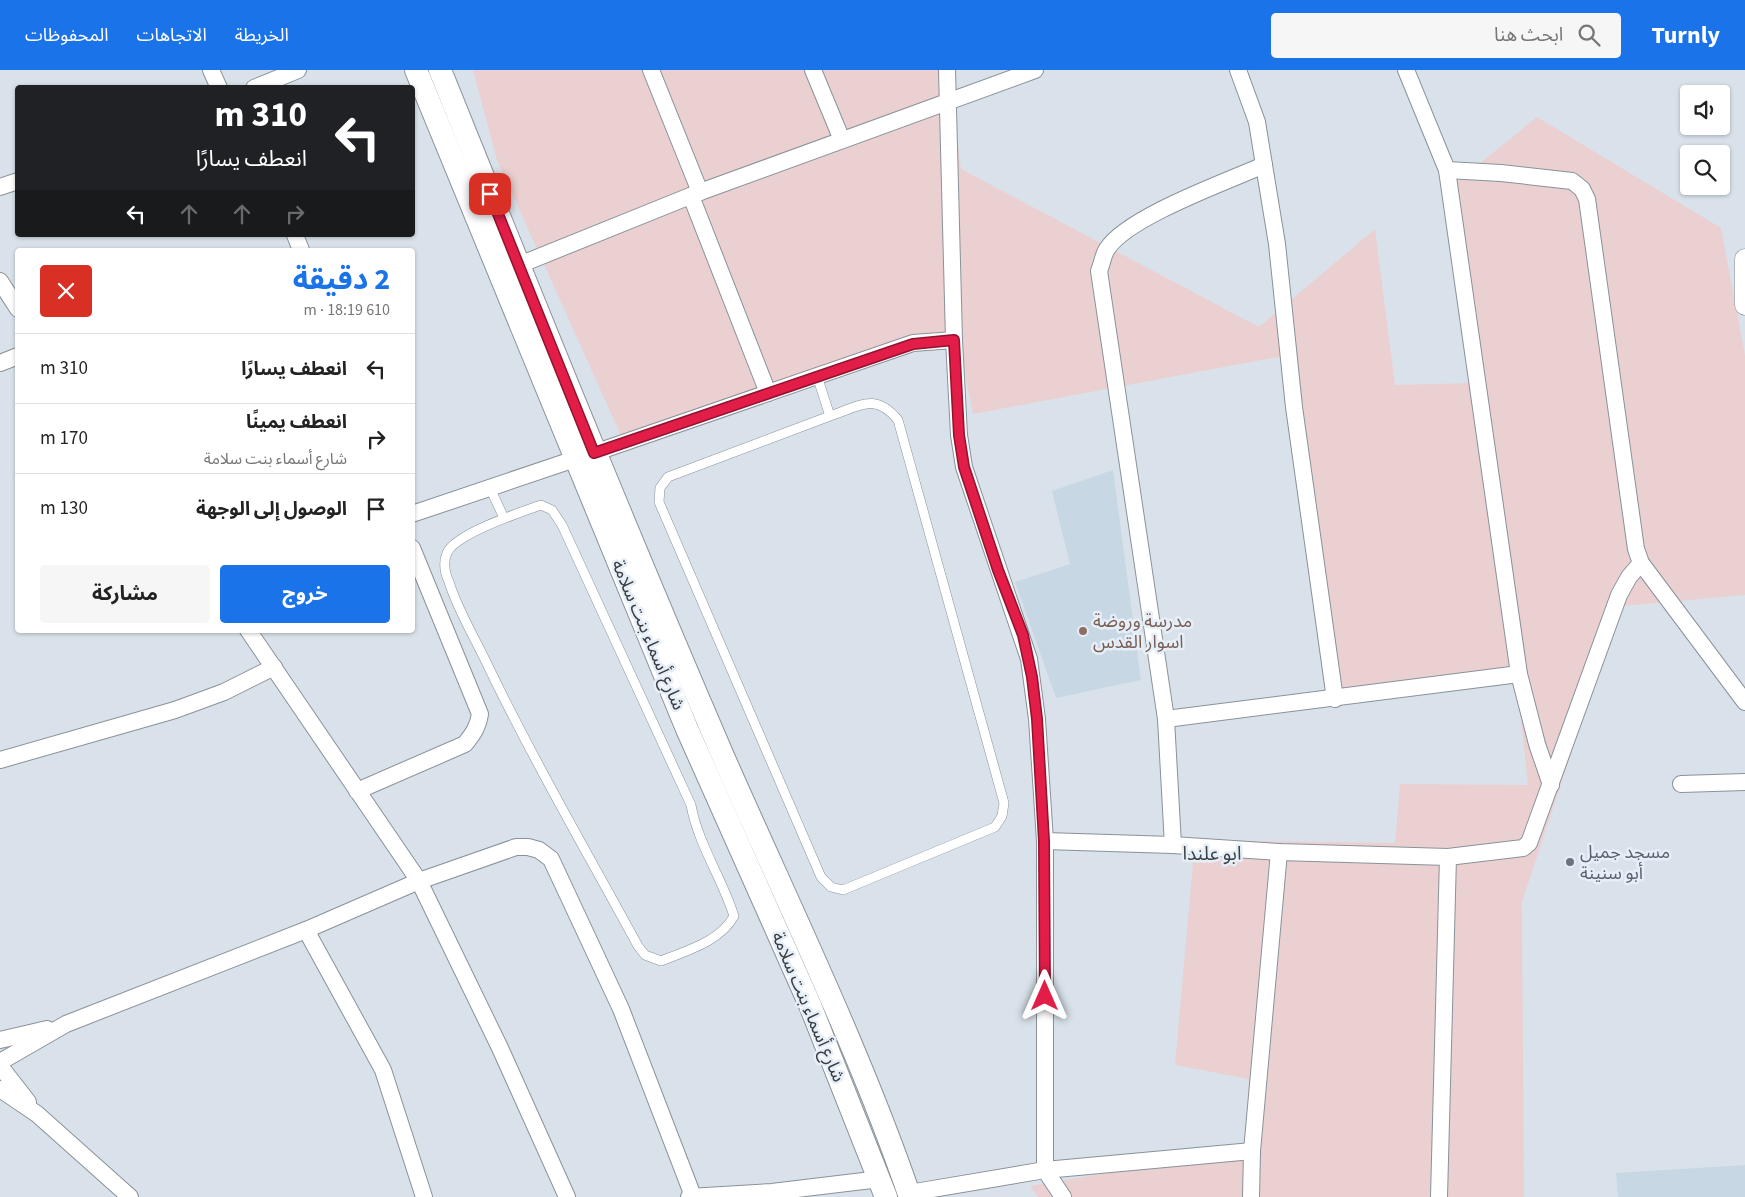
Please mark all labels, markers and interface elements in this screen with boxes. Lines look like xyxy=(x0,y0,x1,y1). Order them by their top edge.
search box xyxy=(1271,13,1621,58)
text: Turnly xyxy=(1651,18,1720,53)
icon: search xyxy=(1575,21,1603,49)
text: ابحث هنا xyxy=(1494,22,1563,49)
text: المحفوظات xyxy=(25,23,109,48)
text: الاتجاهات xyxy=(137,23,207,48)
text: الخريطة xyxy=(235,23,289,48)
map controls xyxy=(1680,85,1730,195)
button: sound xyxy=(1680,85,1730,135)
text: 310 m xyxy=(215,90,307,140)
icon: left xyxy=(325,105,390,170)
text: انعطف يسارًا xyxy=(196,143,307,175)
button: search xyxy=(1680,145,1730,195)
pin xyxy=(469,173,511,215)
icon: arrive xyxy=(476,180,504,208)
icon: left xyxy=(122,200,150,228)
icon: ahead xyxy=(175,200,203,228)
icon: ahead xyxy=(228,200,256,228)
icon: right xyxy=(281,200,309,228)
text: 2 دقيقة xyxy=(293,258,390,301)
button: close xyxy=(40,265,92,317)
text: 610 m · 18:19 xyxy=(303,299,390,321)
text: 310 m xyxy=(40,355,88,382)
icon: left xyxy=(362,355,390,383)
text: انعطف يسارًا xyxy=(241,356,347,383)
text: انعطف يمينًا xyxy=(246,409,347,436)
text: 170 m xyxy=(40,425,88,452)
icon: right xyxy=(362,425,390,453)
text: شارع أسماء بنت سلامة xyxy=(204,448,347,470)
text: 130 m xyxy=(40,495,88,522)
icon: arrive xyxy=(362,495,390,523)
text: الوصول إلى الوجهة xyxy=(196,496,347,523)
street label: شارع أسماء بنت سلامة xyxy=(604,556,691,714)
button: مشاركة xyxy=(40,565,210,623)
button: خروج xyxy=(220,565,390,623)
place label: مدرسة وروضة اسوار القدس xyxy=(1093,609,1192,655)
marker: مدرسة وروضة اسوار القدس xyxy=(1077,625,1089,637)
place label: مسجد جميل أبو سنينة xyxy=(1580,840,1670,886)
district label: ابو علندا xyxy=(1183,841,1241,868)
marker: مسجد جميل أبو سنينة xyxy=(1564,856,1576,868)
street label: شارع أسماء بنت سلامة xyxy=(764,928,851,1086)
position arrow xyxy=(1018,969,1070,1021)

